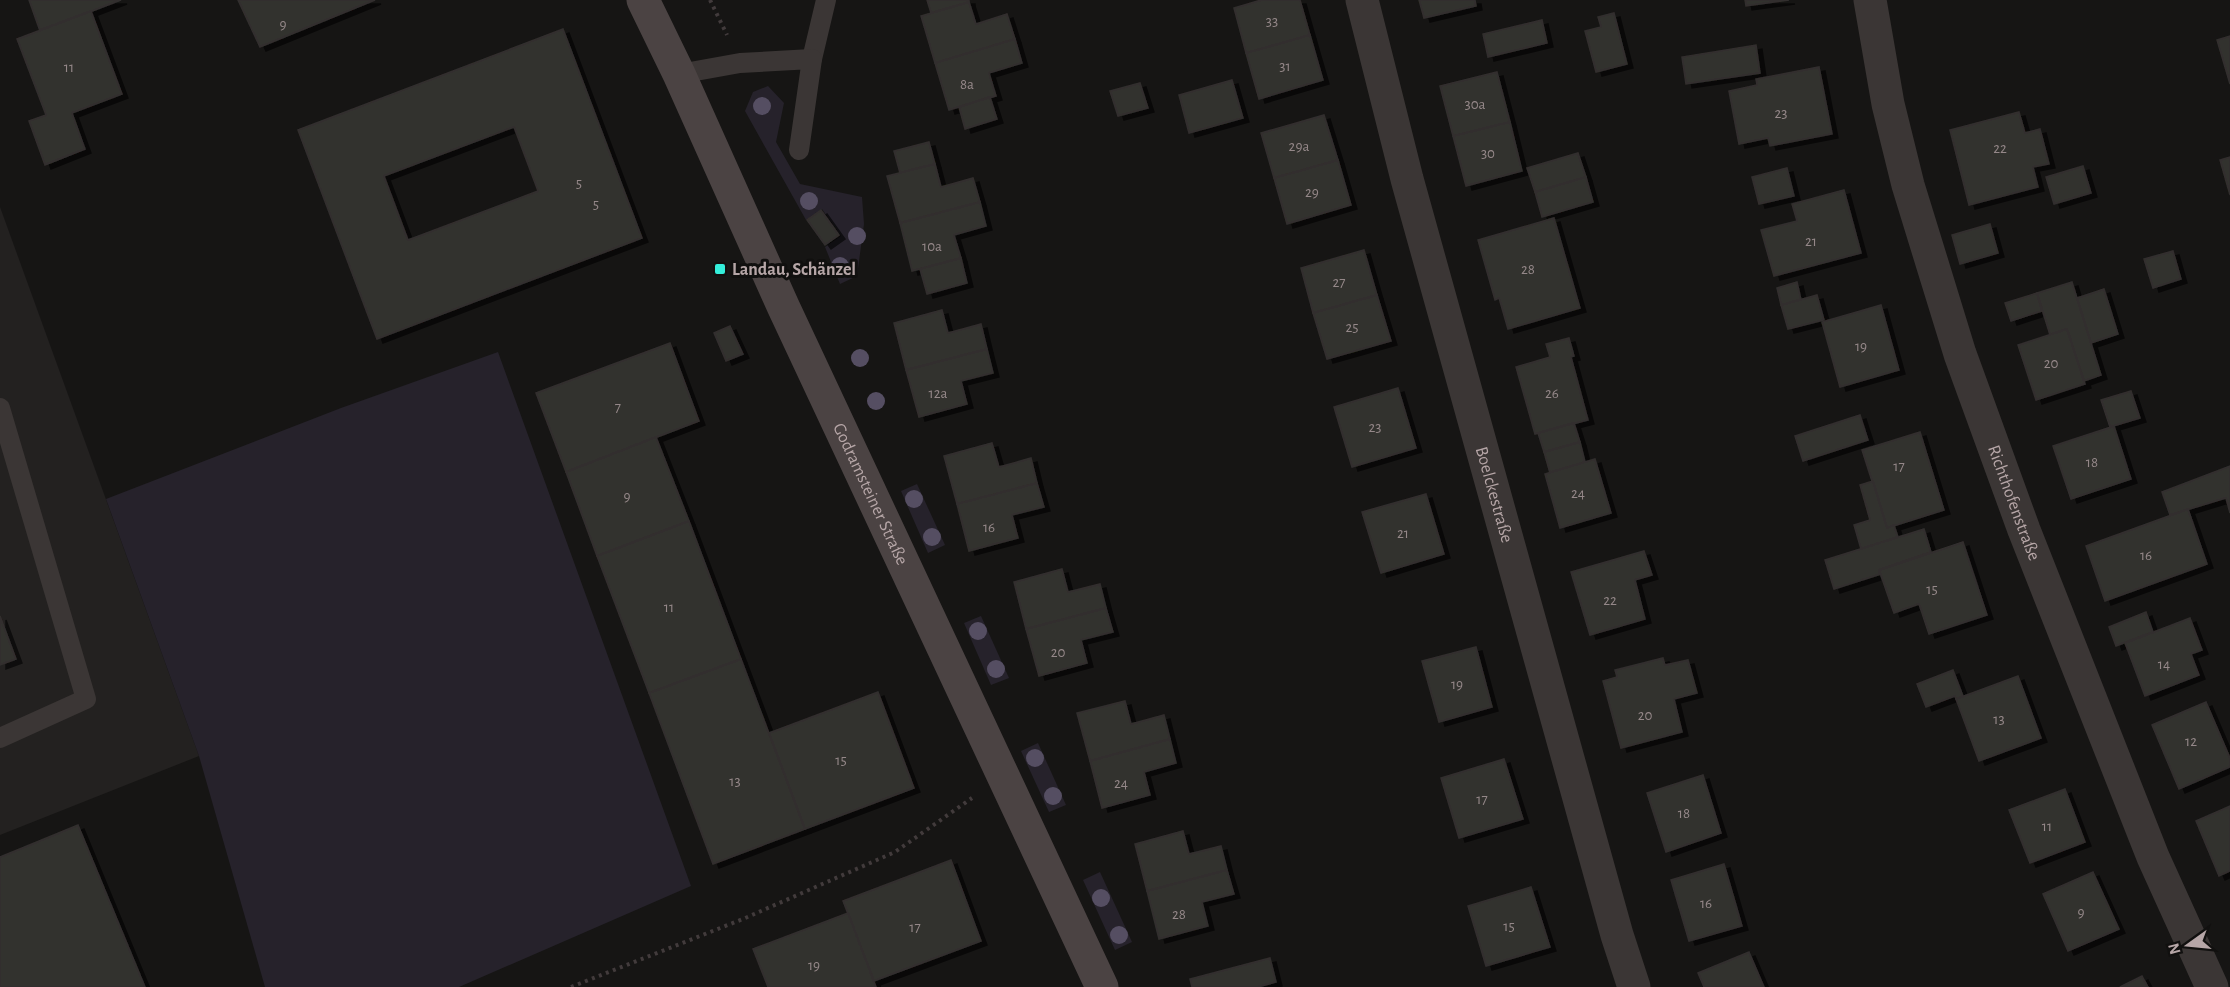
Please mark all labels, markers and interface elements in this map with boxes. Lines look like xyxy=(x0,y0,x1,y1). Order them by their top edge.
house number: 33 xyxy=(1266,14,1278,29)
house number: 9 xyxy=(279,17,287,32)
house number: 31 xyxy=(1279,59,1291,74)
house number: 11 xyxy=(64,60,74,75)
house number: 8a xyxy=(960,77,974,92)
house number: 30a xyxy=(1464,97,1486,112)
house number: 23 xyxy=(1774,106,1788,121)
house number: 29a xyxy=(1289,139,1309,154)
house number: 22 xyxy=(1993,141,2007,156)
house number: 30 xyxy=(1481,146,1495,161)
house number: 5 xyxy=(576,176,582,191)
house number: 29 xyxy=(1305,185,1319,200)
house number: 5 xyxy=(593,197,599,212)
house number: 21 xyxy=(1805,234,1817,249)
house number: 10a xyxy=(922,239,942,254)
place label: Landau, Schänzel xyxy=(732,261,856,279)
marker: Landau, Schänzel xyxy=(713,262,727,276)
house number: 28 xyxy=(1521,262,1535,277)
house number: 27 xyxy=(1332,275,1346,290)
house number: 25 xyxy=(1345,320,1359,335)
house number: 19 xyxy=(1855,339,1867,354)
house number: 20 xyxy=(2044,356,2058,371)
house number: 12a xyxy=(929,386,948,401)
house number: 26 xyxy=(1545,386,1559,401)
house number: 7 xyxy=(615,400,621,415)
street label: Godramsteiner Straße xyxy=(829,420,911,568)
house number: 23 xyxy=(1368,420,1382,435)
street label: Richthofenstraße xyxy=(1984,443,2043,563)
street label: Boelckestraße xyxy=(1472,445,1516,545)
house number: 18 xyxy=(2086,455,2098,470)
house number: 17 xyxy=(1893,459,1905,474)
house number: 24 xyxy=(1571,486,1585,501)
house number: 9 xyxy=(623,489,631,504)
house number: 16 xyxy=(983,520,995,535)
house number: 21 xyxy=(1397,526,1409,541)
house number: 16 xyxy=(2140,548,2152,563)
house number: 15 xyxy=(1926,582,1938,597)
house number: 22 xyxy=(1603,593,1617,608)
house number: 11 xyxy=(664,600,674,615)
house number: 20 xyxy=(1051,645,1065,660)
house number: 14 xyxy=(2158,657,2170,672)
house number: 19 xyxy=(1451,677,1463,692)
house number: 20 xyxy=(1638,708,1652,723)
house number: 13 xyxy=(1993,712,2005,727)
house number: 12 xyxy=(2185,734,2197,749)
house number: 15 xyxy=(835,753,847,768)
house number: 13 xyxy=(729,774,741,789)
house number: 24 xyxy=(1114,776,1128,791)
house number: 17 xyxy=(1476,792,1488,807)
house number: 18 xyxy=(1678,806,1690,821)
house number: 11 xyxy=(2042,819,2052,834)
house number: 16 xyxy=(1700,896,1712,911)
house number: 9 xyxy=(2077,905,2085,920)
house number: 28 xyxy=(1172,907,1186,922)
north arrow xyxy=(2158,915,2218,975)
house number: 15 xyxy=(1503,919,1515,934)
house number: 17 xyxy=(909,920,921,935)
text: N xyxy=(2165,941,2184,956)
house number: 19 xyxy=(808,958,820,973)

